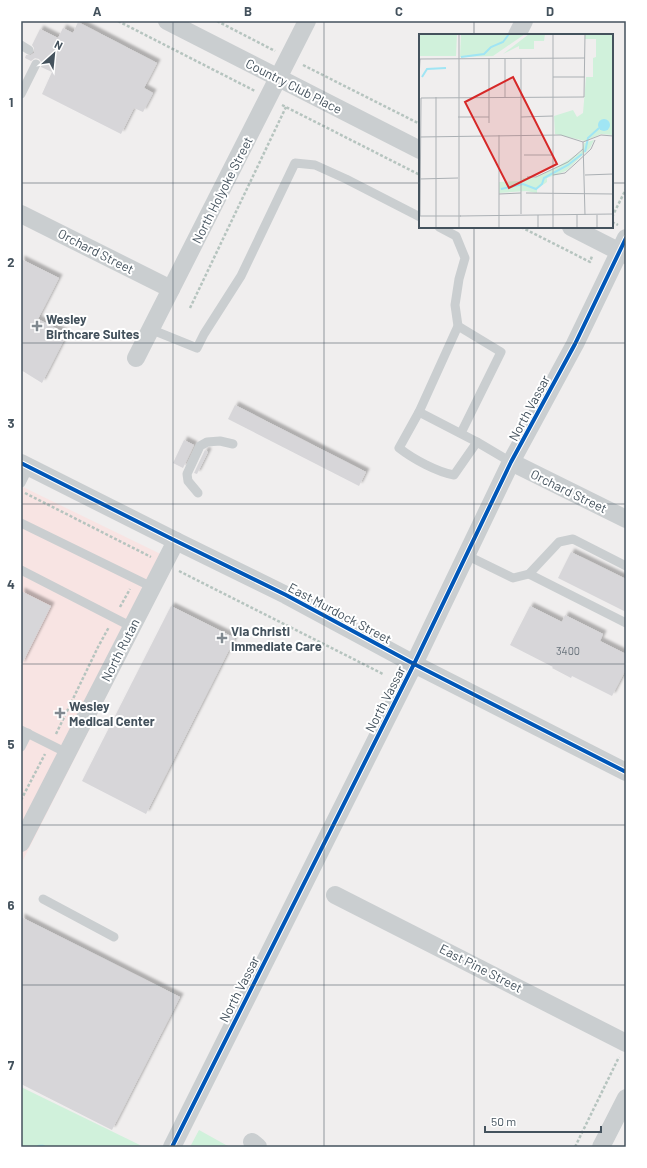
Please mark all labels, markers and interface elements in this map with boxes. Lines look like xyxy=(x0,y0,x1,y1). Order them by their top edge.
text: A xyxy=(93,3,102,19)
text: B xyxy=(244,3,252,19)
text: C xyxy=(395,3,403,19)
text: D xyxy=(546,3,554,19)
north arrow xyxy=(34,34,74,74)
inset map xyxy=(419,34,613,228)
text: N xyxy=(53,37,65,52)
street label: Country Club Place xyxy=(243,55,345,117)
text: 1 xyxy=(9,94,13,110)
street label: North Holyoke Street xyxy=(188,134,256,246)
street label: Orchard Street xyxy=(55,225,137,277)
text: 2 xyxy=(7,254,15,270)
place label: Wesley Birthcare Suites xyxy=(46,311,140,342)
marker: Wesley Birthcare Suites xyxy=(31,320,43,332)
street label: North Vassar xyxy=(505,372,553,444)
text: 3 xyxy=(7,415,15,431)
street label: Orchard Street xyxy=(528,466,610,516)
text: 4 xyxy=(7,576,15,592)
street label: East Murdock Street xyxy=(286,579,394,647)
street label: North Rutan xyxy=(97,616,143,684)
place label: Via Christi Immediate Care xyxy=(231,623,322,654)
marker: Via Christi Immediate Care xyxy=(216,632,228,644)
house number: 3400 xyxy=(556,644,580,657)
street label: North Vassar xyxy=(361,663,409,735)
place label: Wesley Medical Center xyxy=(69,698,155,729)
marker: Wesley Medical Center xyxy=(54,707,66,719)
text: 5 xyxy=(7,736,15,752)
text: 6 xyxy=(8,897,15,913)
street label: East Pine Street xyxy=(437,940,525,996)
street label: North Vassar xyxy=(215,953,263,1025)
text: 7 xyxy=(8,1057,15,1073)
scale bar xyxy=(485,1108,601,1134)
text: 50 m xyxy=(491,1114,516,1128)

